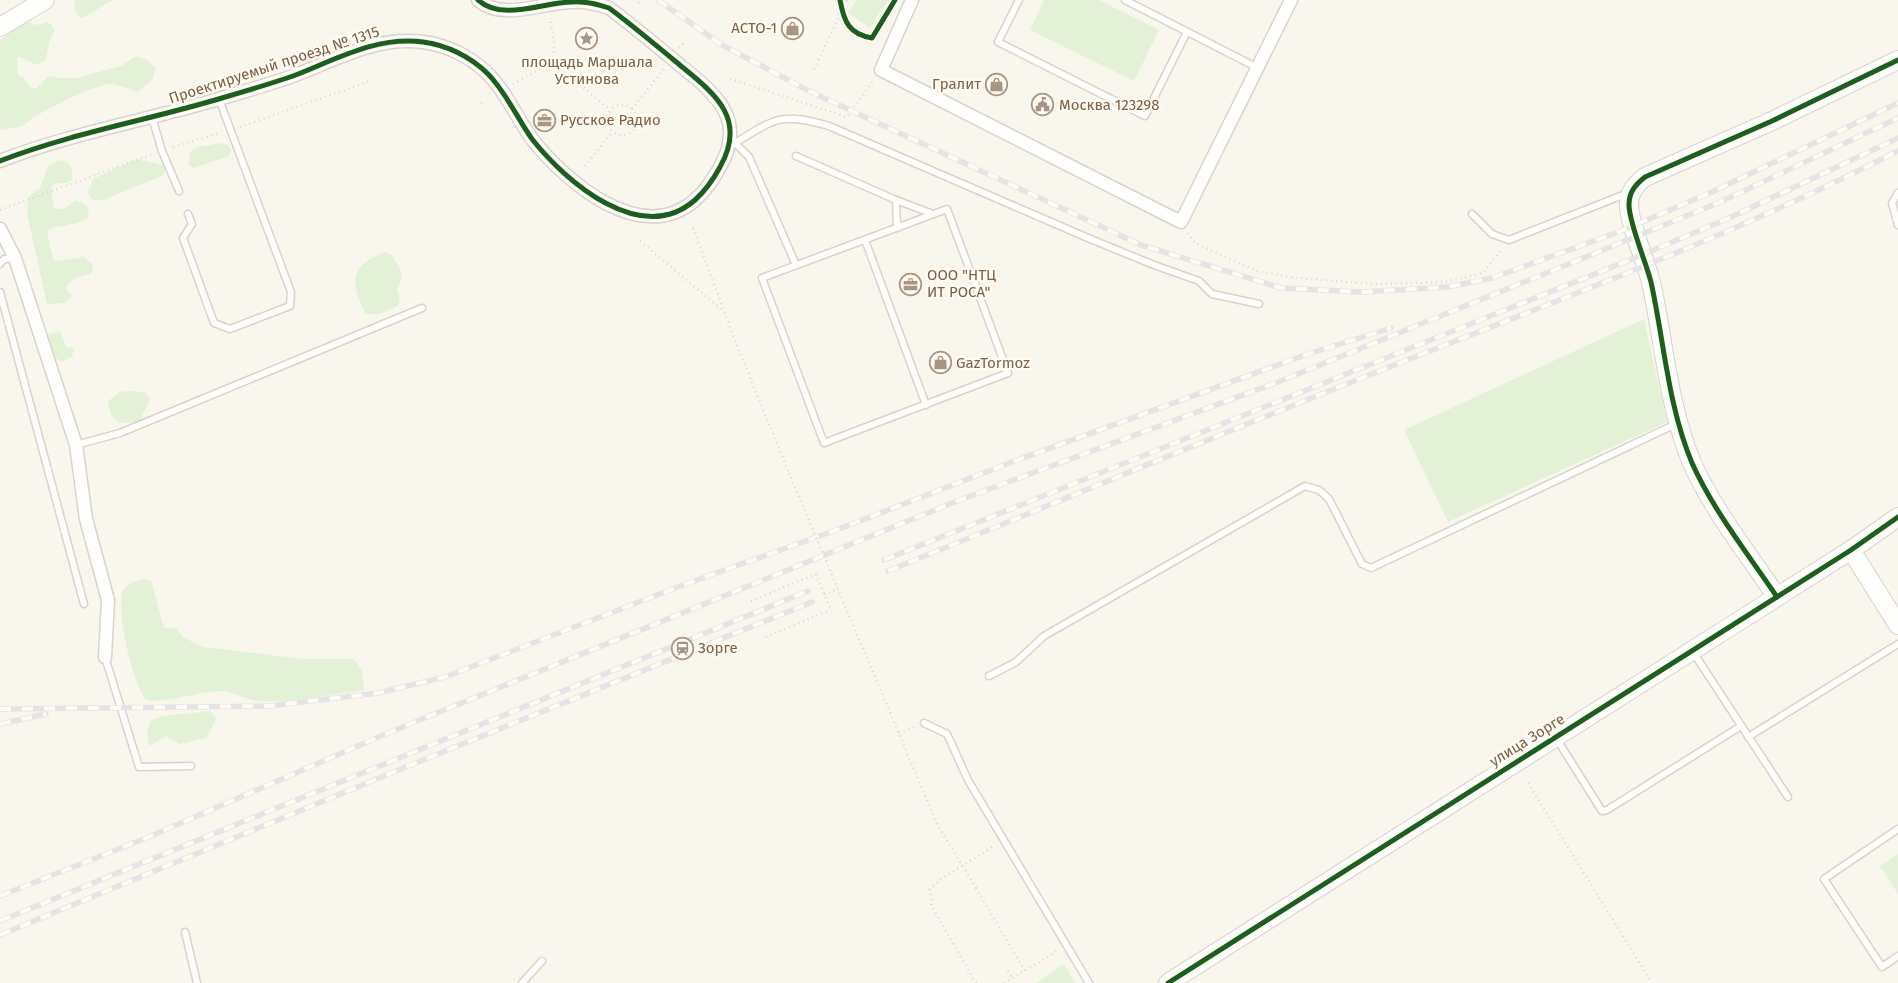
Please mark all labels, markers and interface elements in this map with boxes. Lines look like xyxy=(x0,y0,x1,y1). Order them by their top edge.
shop icon: АСТО-1 xyxy=(781,16,805,40)
place label: АСТО-1 xyxy=(731,19,777,37)
street label: Проектируемый проезд № 1315 xyxy=(166,22,382,108)
place icon: площадь Маршала Устинова xyxy=(575,27,599,51)
place label: площадь Маршала Устинова xyxy=(521,53,653,88)
shop icon: Гралит xyxy=(985,72,1009,96)
place label: Гралит xyxy=(932,75,981,93)
public building icon: Москва 123298 xyxy=(1031,93,1055,117)
place label: Москва 123298 xyxy=(1059,96,1159,114)
office icon: Русское Радио xyxy=(532,108,556,132)
place label: Русское Радио xyxy=(560,111,661,129)
place label: ООО "НТЦ ИТ РОСА" xyxy=(927,266,996,301)
office icon: ООО "НТЦ ИТ РОСА" xyxy=(899,272,923,296)
shop icon: GazTormoz xyxy=(928,351,952,375)
place label: GazTormoz xyxy=(956,354,1030,372)
station icon: Зорге xyxy=(670,636,694,660)
place label: Зорге xyxy=(698,639,738,657)
street label: улица Зорге xyxy=(1486,710,1568,770)

